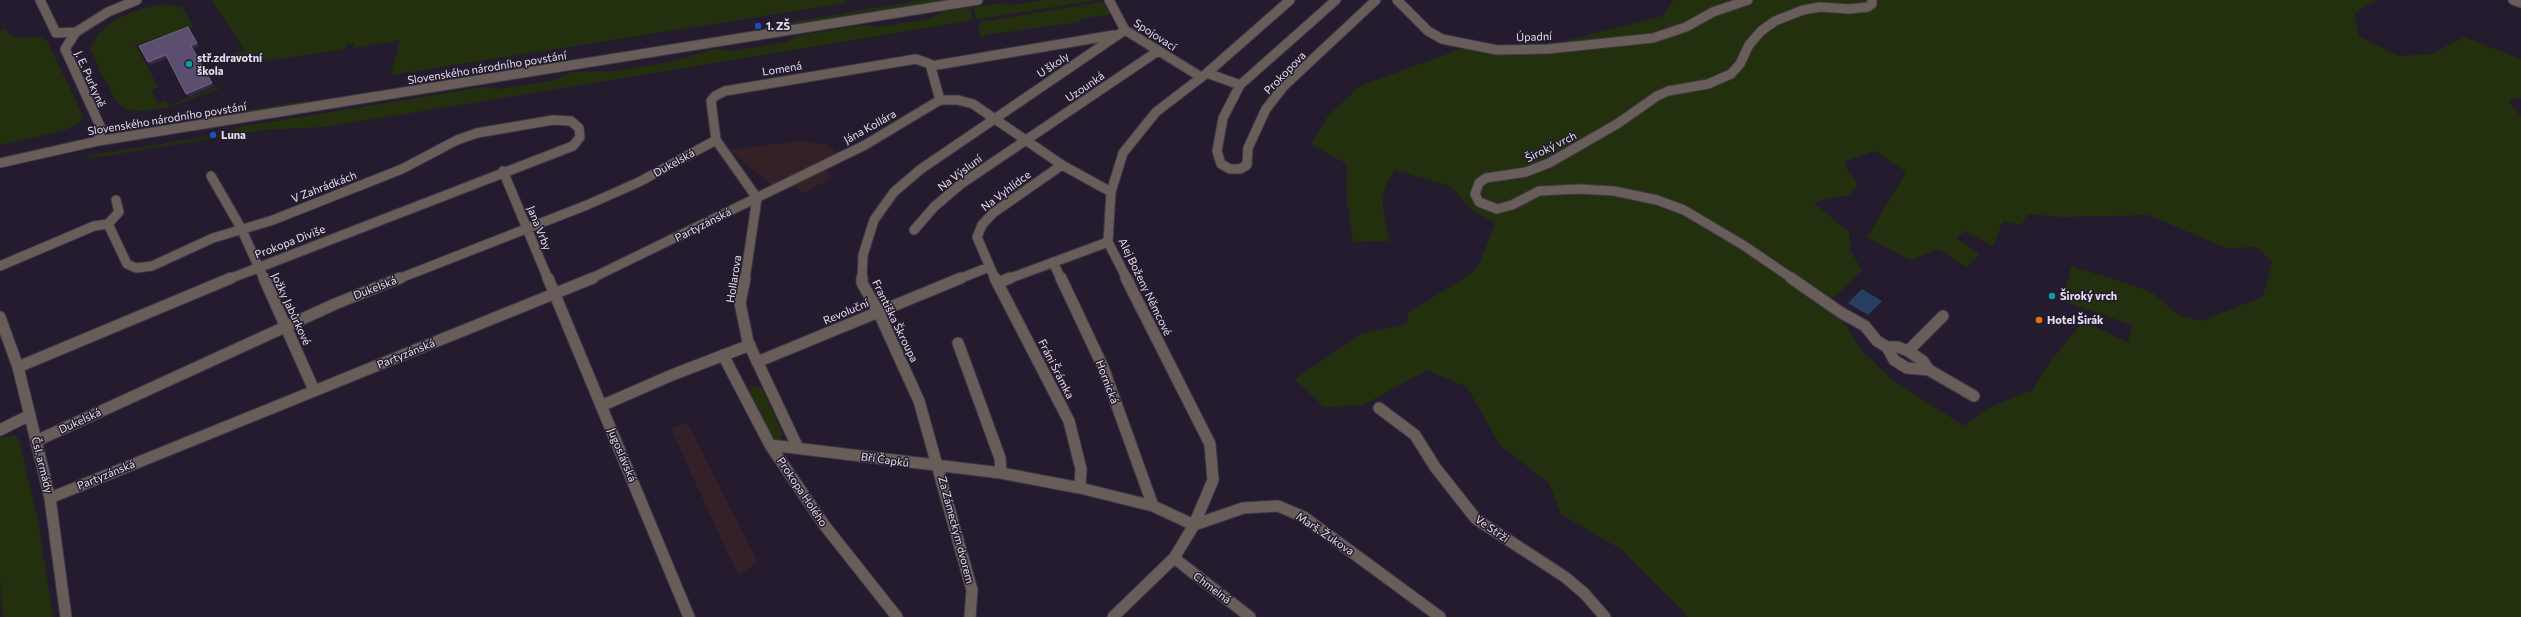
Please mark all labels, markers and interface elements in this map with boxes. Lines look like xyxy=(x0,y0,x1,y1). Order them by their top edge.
street label: Spojovací xyxy=(1131,16,1179,54)
place label: 1. ZŠ xyxy=(766,19,790,33)
marker: 1. ZŠ xyxy=(753,21,763,31)
street label: Úpadní xyxy=(1516,30,1552,44)
street label: J. E. Purkyně xyxy=(72,49,108,109)
street label: Slovenského národního povstání xyxy=(407,49,567,87)
street label: U školy xyxy=(1034,49,1072,81)
street label: Prokopova xyxy=(1261,49,1309,97)
place label: stř.zdravotní škola xyxy=(197,51,262,77)
marker: stř.zdravotní škola xyxy=(184,59,194,69)
street label: Lomená xyxy=(761,59,803,79)
street label: Uzounká xyxy=(1063,69,1107,105)
street label: Slovenského národního povstání xyxy=(87,100,247,138)
street label: Jána Kollára xyxy=(841,107,899,147)
place label: Luna xyxy=(221,128,246,142)
street label: Široký vrch xyxy=(1523,129,1579,165)
marker: Luna xyxy=(208,130,218,140)
street label: Dukelská xyxy=(651,146,697,180)
street label: Na Výsluní xyxy=(935,152,985,194)
street label: Na Vyhlídce xyxy=(979,168,1033,214)
street label: V Zahrádkách xyxy=(289,169,359,205)
street label: Jana Vrby xyxy=(524,204,554,252)
street label: Partyzánská xyxy=(673,205,733,245)
street label: Prokopa Diviše xyxy=(253,222,327,262)
street label: Alej Boženy Němcové xyxy=(1116,236,1174,338)
street label: Hollarova xyxy=(724,254,744,304)
street label: Jožky Jabůrkové xyxy=(268,271,314,347)
street label: Dukelská xyxy=(352,274,398,302)
street label: Františka Škroupa xyxy=(869,278,921,364)
place label: Široký vrch xyxy=(2060,289,2117,303)
marker: Široký vrch xyxy=(2047,291,2057,301)
street label: Revoluční xyxy=(821,297,871,327)
place label: Hotel Širák xyxy=(2047,313,2103,327)
marker: Hotel Širák xyxy=(2034,315,2044,325)
street label: Partyzánská xyxy=(375,336,437,372)
street label: Fráni Šrámka xyxy=(1035,337,1077,401)
street label: Hornická xyxy=(1093,358,1121,406)
street label: Dukelská xyxy=(57,405,103,437)
street label: Jugoslávská xyxy=(605,426,639,484)
street label: Čsl. armády xyxy=(29,435,55,495)
street label: Bří Čapků xyxy=(860,450,910,470)
street label: Prokopa Holého xyxy=(774,455,830,529)
street label: Partyzánská xyxy=(75,457,137,493)
street label: Za Zámeckým dvorem xyxy=(935,475,977,585)
street label: Marš. Žukova xyxy=(1294,510,1356,558)
street label: Ve Strži xyxy=(1473,513,1511,545)
street label: Chmelná xyxy=(1190,569,1234,607)

